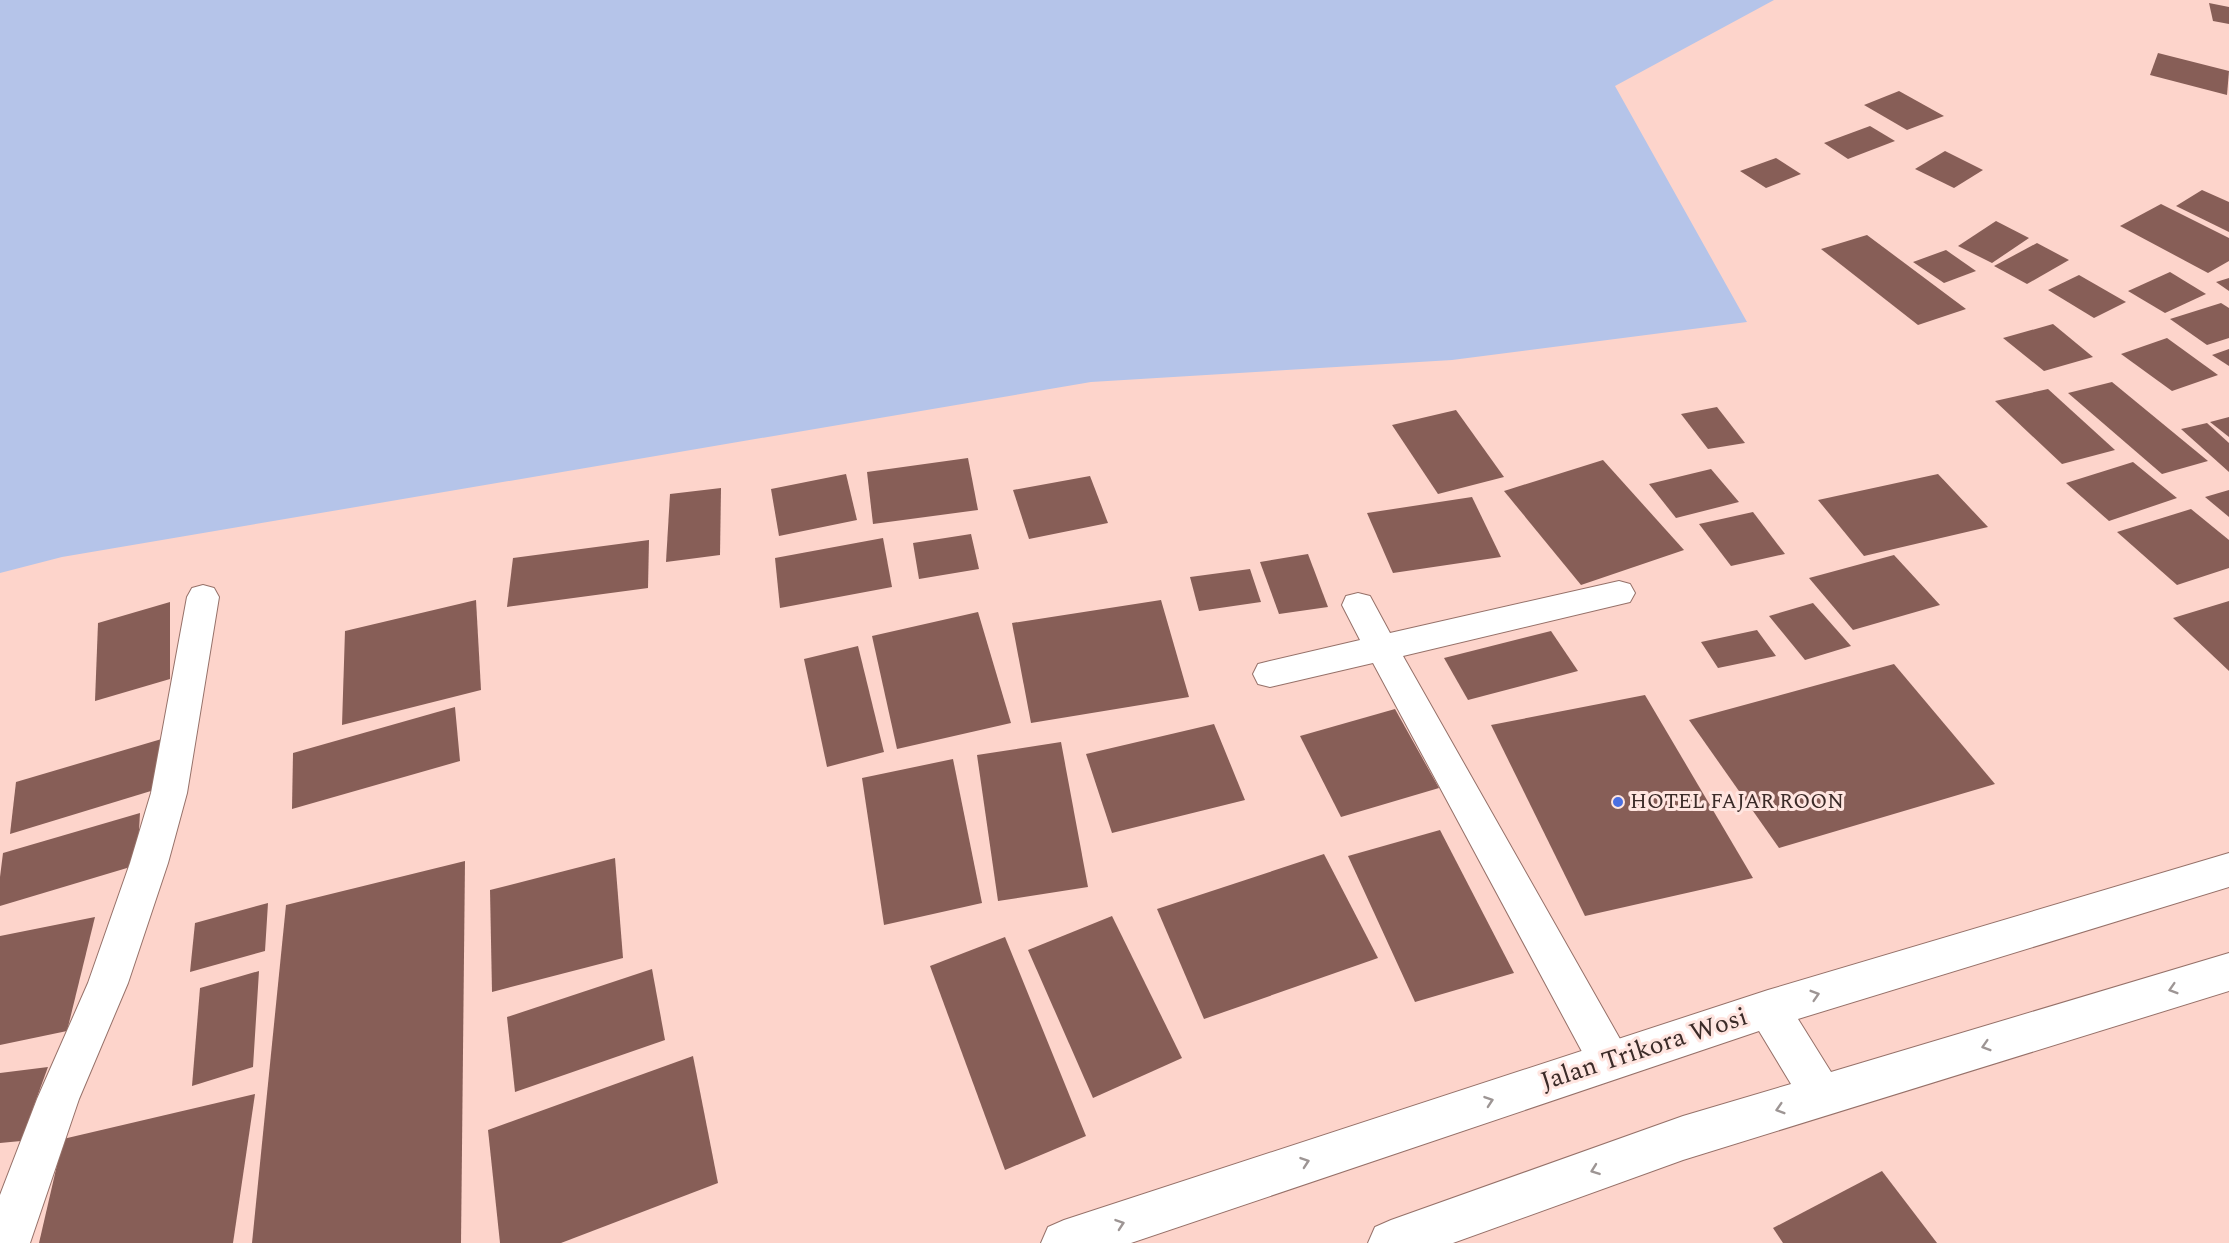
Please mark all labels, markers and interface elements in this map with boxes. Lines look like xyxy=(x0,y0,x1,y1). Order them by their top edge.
place label: HOTEL FAJAR ROON xyxy=(1630,786,1844,818)
marker: HOTEL FAJAR ROON xyxy=(1611,795,1625,809)
one-way arrow xyxy=(2168,982,2179,994)
one-way arrow xyxy=(1809,990,1820,1002)
street label: Jalan Trikora Wosi xyxy=(1535,997,1753,1101)
one-way arrow xyxy=(1981,1039,1992,1051)
one-way arrow xyxy=(1484,1095,1494,1108)
one-way arrow xyxy=(1775,1102,1786,1114)
one-way arrow xyxy=(1299,1157,1310,1170)
one-way arrow xyxy=(1590,1162,1600,1175)
one-way arrow xyxy=(1114,1219,1125,1232)

